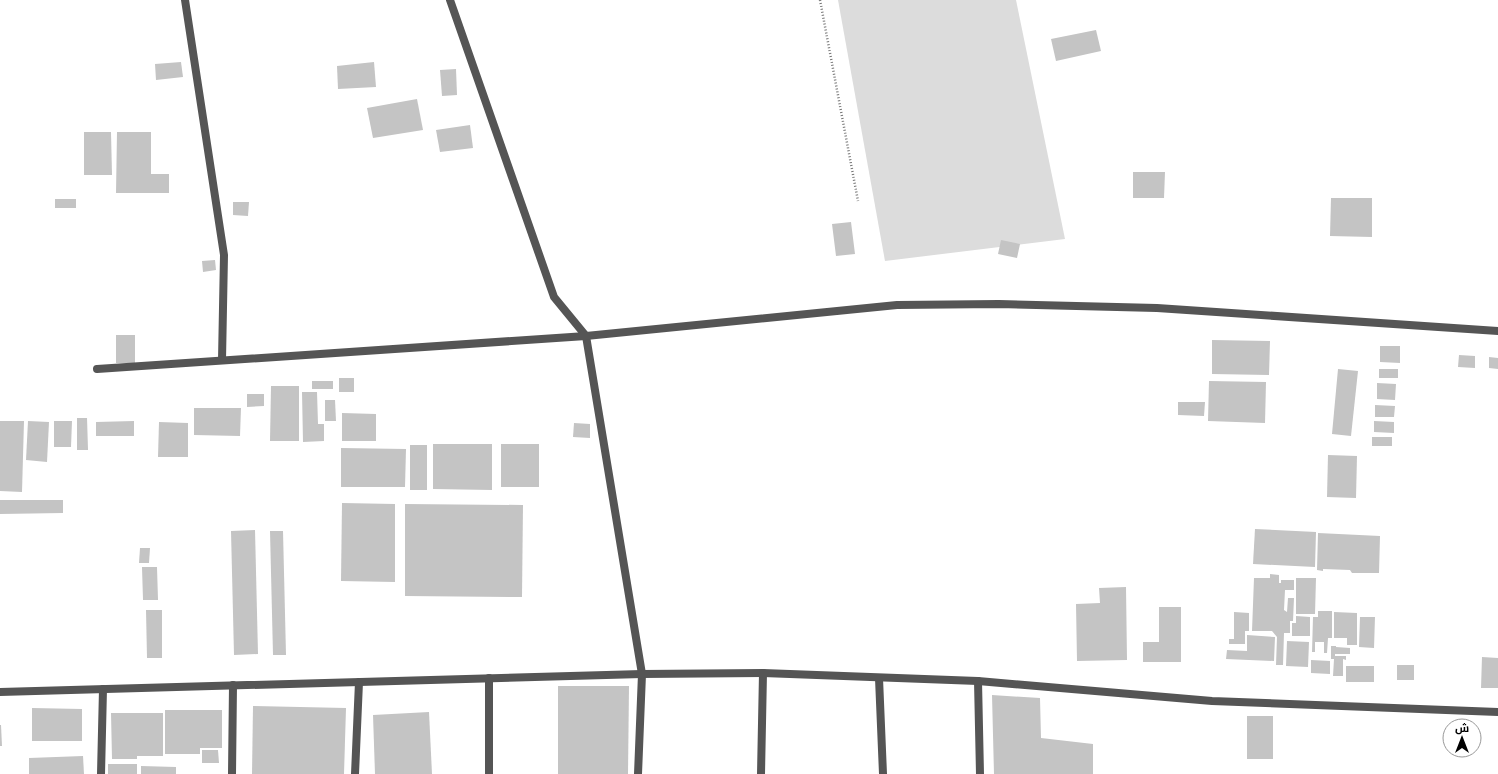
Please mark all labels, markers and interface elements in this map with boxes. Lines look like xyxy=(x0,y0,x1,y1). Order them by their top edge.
north arrow xyxy=(1442,718,1482,758)
text: ش xyxy=(1455,722,1469,735)

